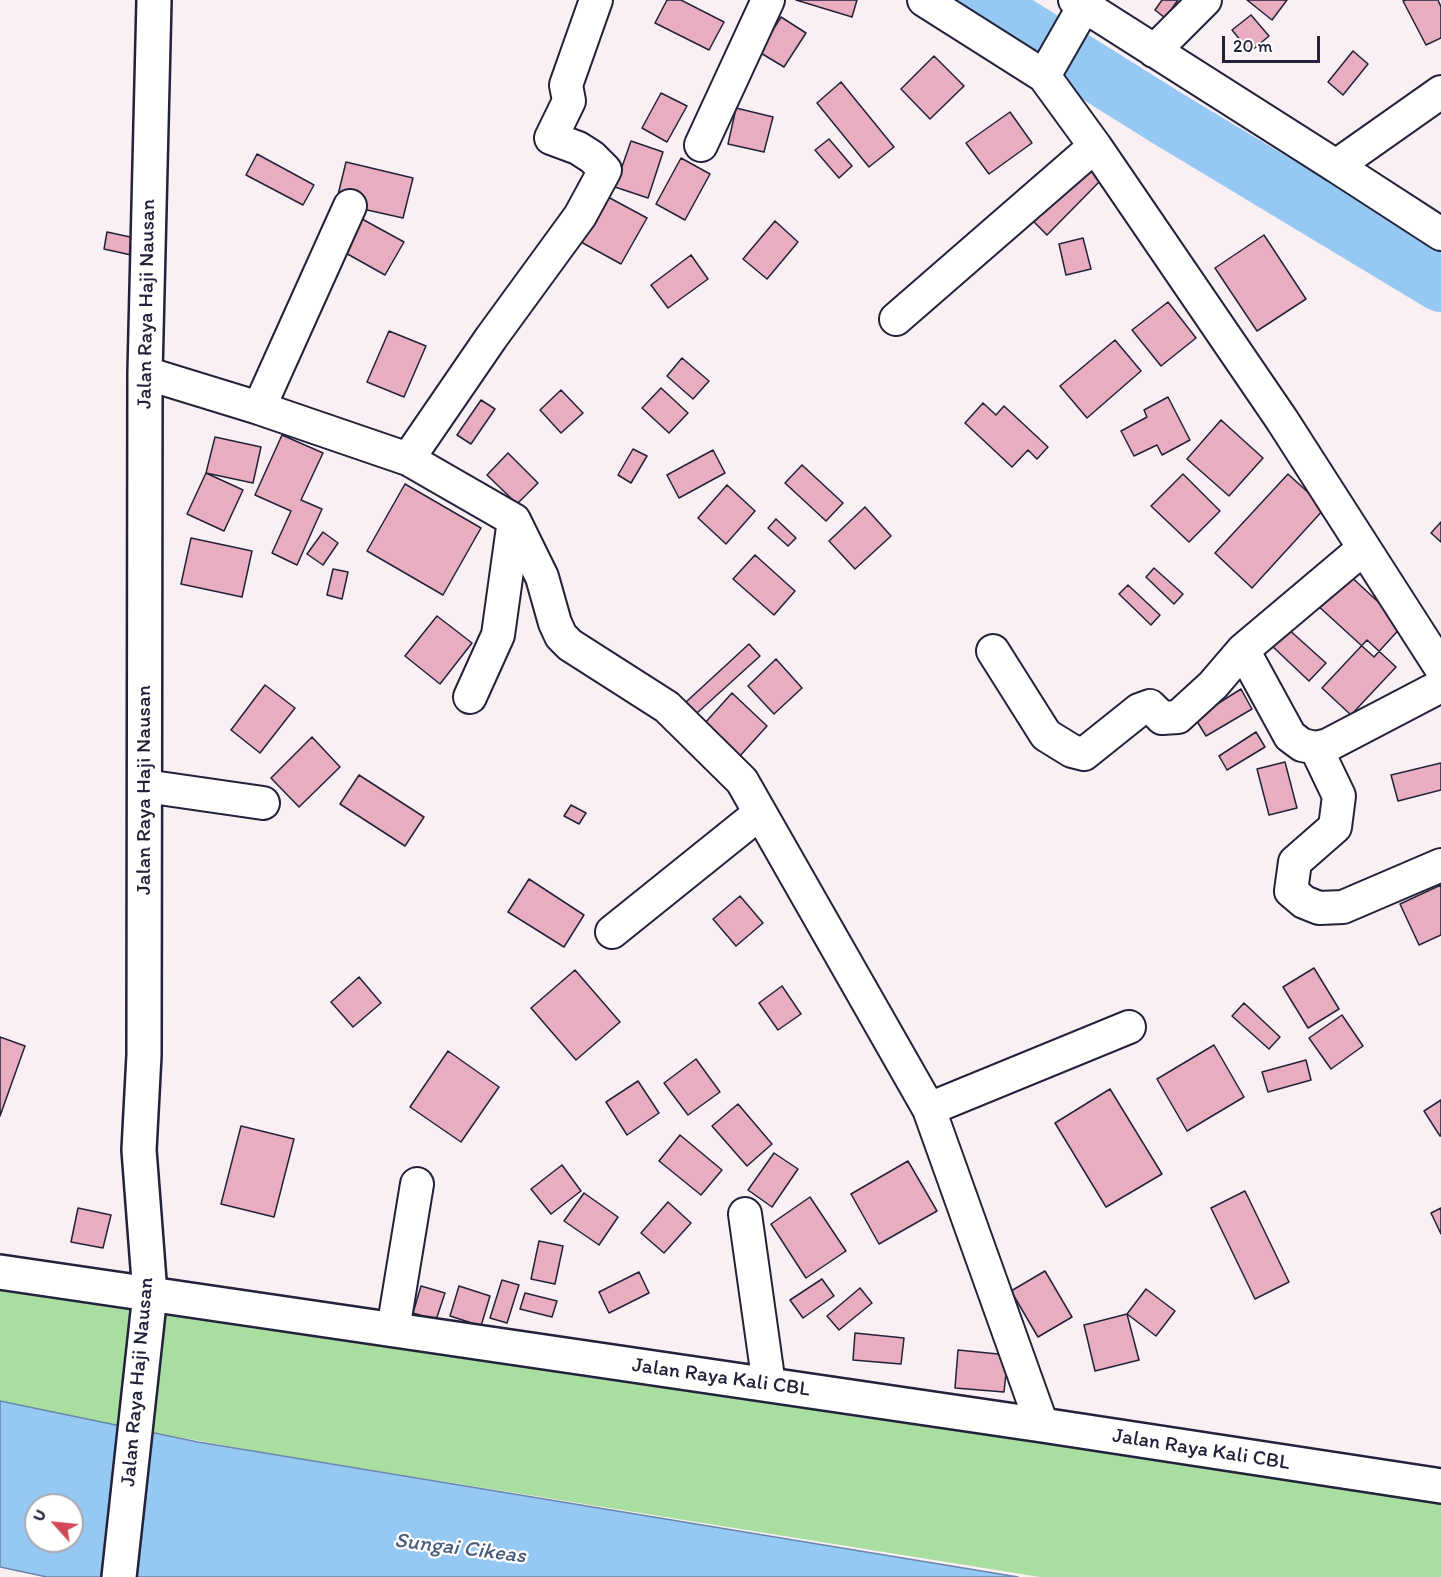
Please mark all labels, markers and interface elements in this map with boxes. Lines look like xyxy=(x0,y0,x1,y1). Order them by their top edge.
scale bar xyxy=(1225,24,1322,62)
text: 20 m xyxy=(1233,35,1273,57)
street label: Jalan Raya Haji Nausan xyxy=(133,199,161,409)
street label: Jalan Raya Haji Nausan xyxy=(132,685,158,895)
street label: Jalan Raya Haji Nausan xyxy=(116,1276,160,1488)
street label: Jalan Raya Kali CBL xyxy=(631,1353,811,1403)
street label: Jalan Raya Kali CBL xyxy=(1111,1424,1291,1476)
north arrow xyxy=(24,1493,84,1553)
text: U xyxy=(28,1506,50,1525)
water label: Sungai Cikeas xyxy=(393,1528,527,1570)

